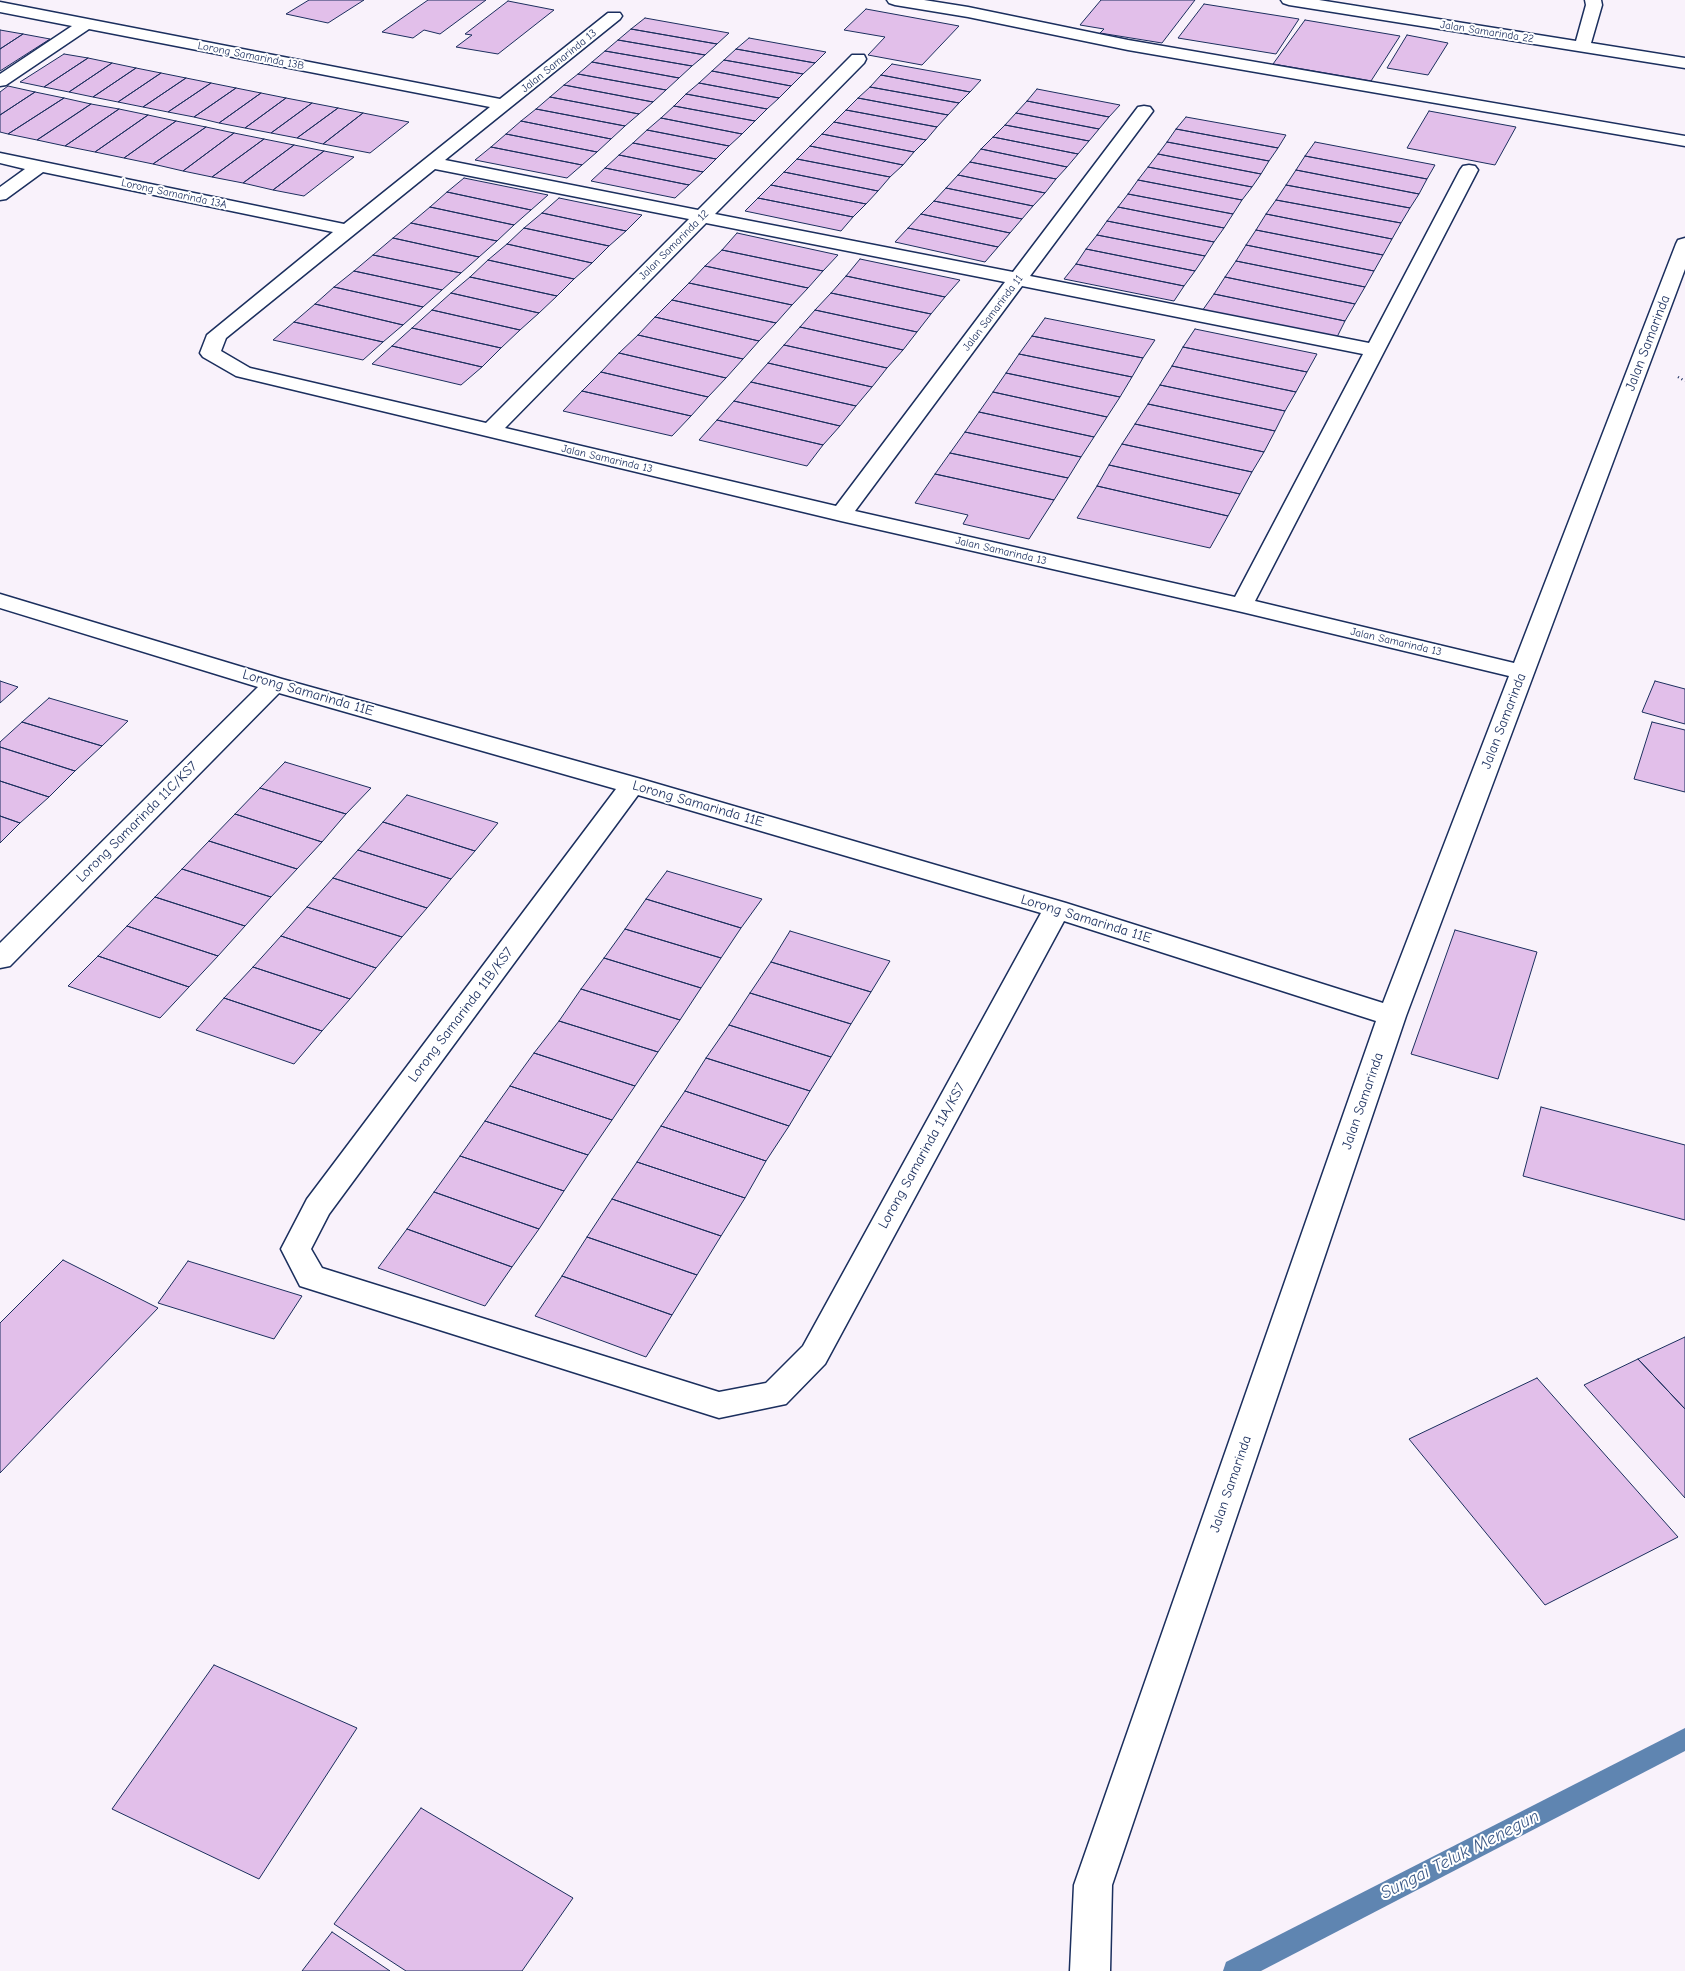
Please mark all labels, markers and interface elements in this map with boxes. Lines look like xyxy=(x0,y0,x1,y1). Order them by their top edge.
street label: Jalan Samarinda 22 xyxy=(1439,18,1535,46)
street label: Jalan Samarinda 13 xyxy=(519,27,599,95)
street label: Lorong Samarinda 13B xyxy=(197,39,305,73)
street label: Lorong Samarinda 13A xyxy=(120,176,228,212)
street label: Jalan Samarinda 12 xyxy=(636,207,712,283)
street label: Jalan Samarinda 11 xyxy=(960,272,1026,354)
street label: Jalan Samarinda xyxy=(1622,293,1674,393)
street label: Jalan Samarinda 13 xyxy=(560,442,654,476)
street label: Jalan Samarinda 13 xyxy=(954,534,1048,568)
street label: Jalan Samarinda 13 xyxy=(1349,625,1443,659)
street label: Lorong Samarinda 11E xyxy=(240,666,376,720)
street label: Jalan Samarinda xyxy=(1478,671,1530,771)
street label: Lorong Samarinda 11C/KS7 xyxy=(73,758,201,886)
street label: Lorong Samarinda 11E xyxy=(630,777,766,831)
street label: Lorong Samarinda 11E xyxy=(1019,891,1153,947)
street label: Lorong Samarinda 11B/KS7 xyxy=(405,944,517,1086)
street label: Jalan Samarinda xyxy=(1339,1050,1387,1152)
street label: Lorong Samarinda 11A/KS7 xyxy=(875,1080,969,1232)
street label: Jalan Samarinda xyxy=(1207,1433,1255,1535)
water label: Sungai Teluk Menegun xyxy=(1377,1806,1543,1904)

